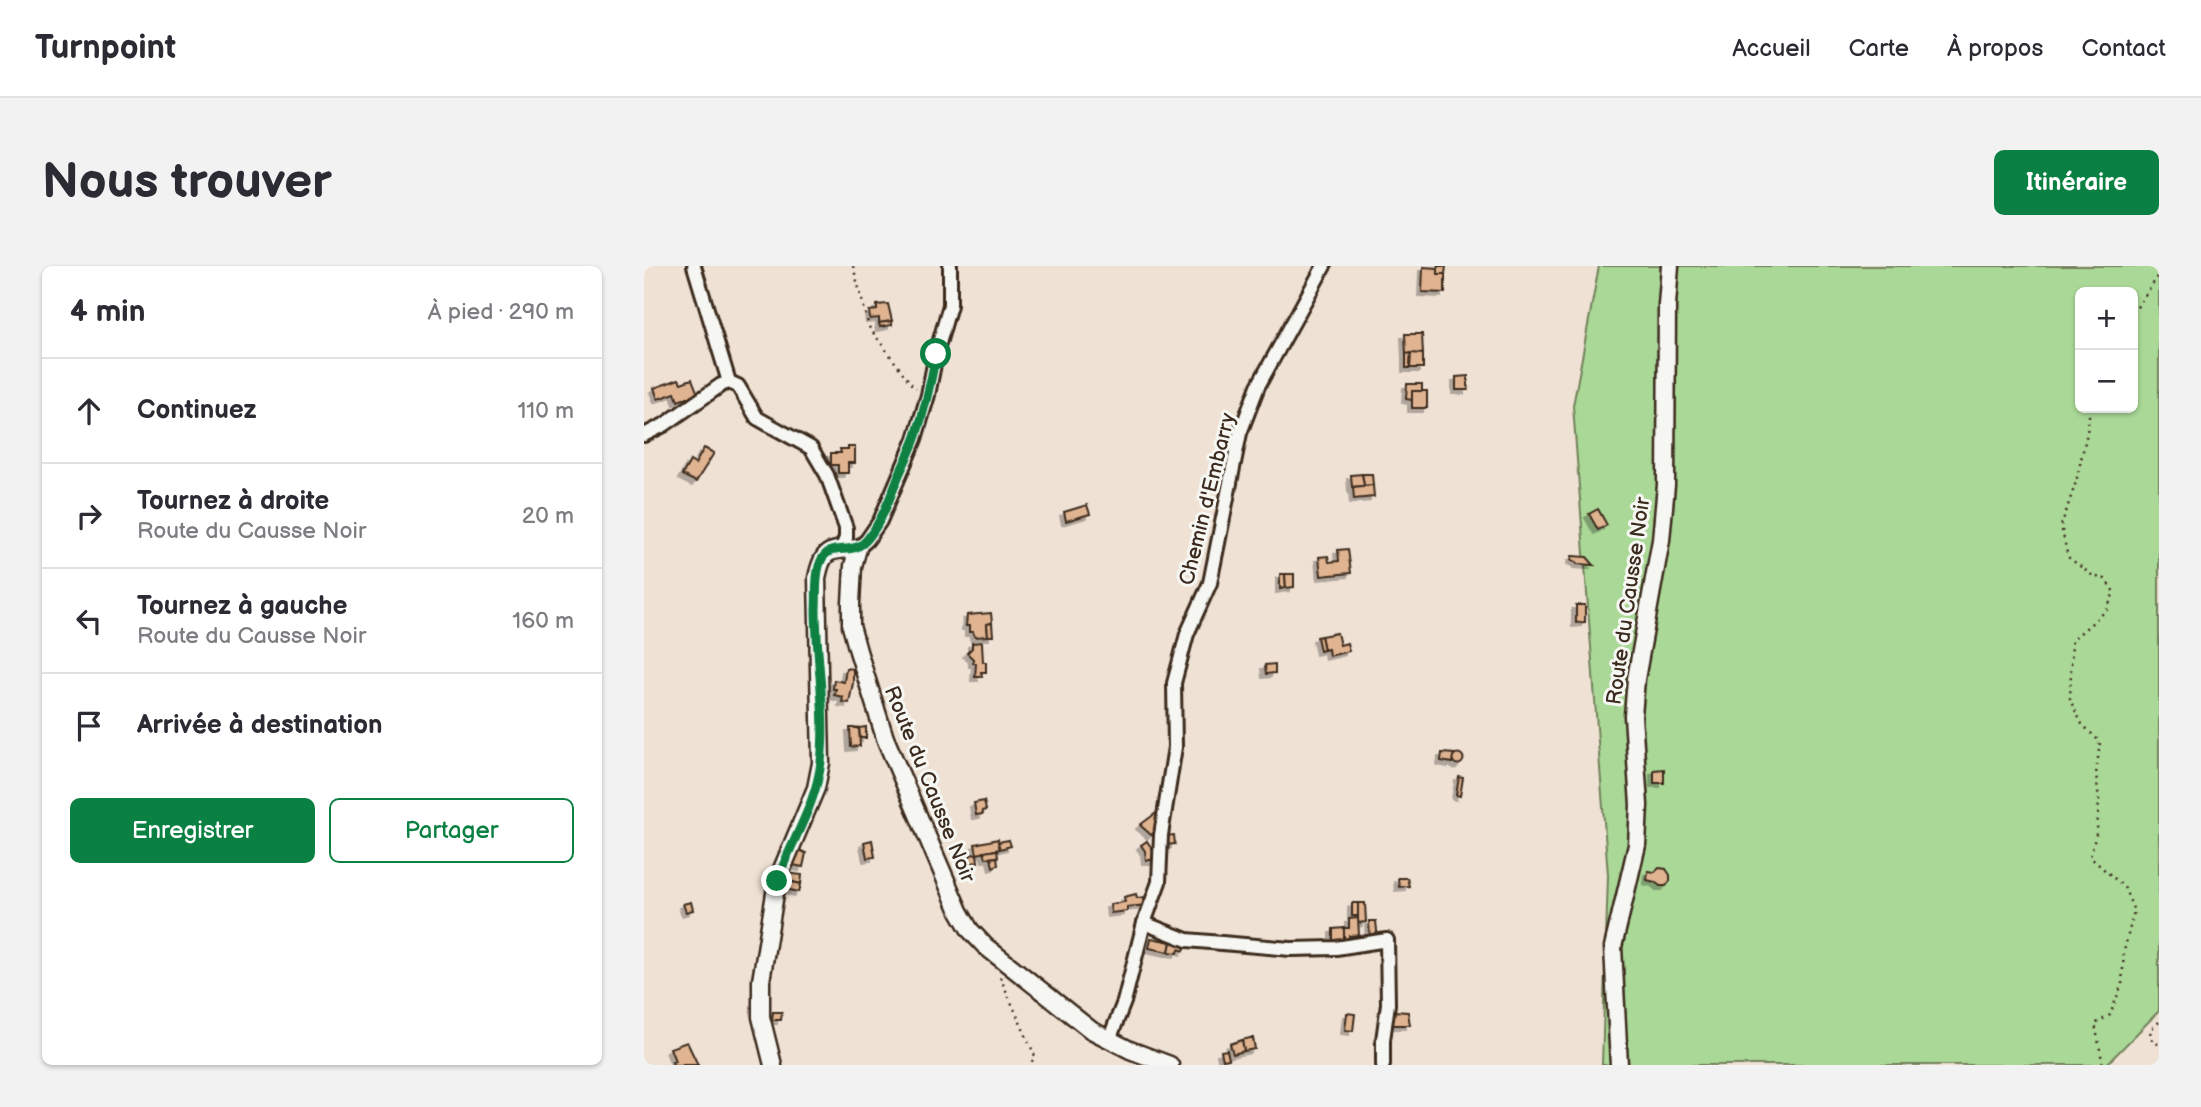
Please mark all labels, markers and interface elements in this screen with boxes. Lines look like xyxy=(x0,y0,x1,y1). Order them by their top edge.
text: Turnpoint xyxy=(35,28,176,68)
text: Accueil xyxy=(1732,34,1811,63)
text: Carte xyxy=(1849,34,1909,63)
text: À propos xyxy=(1947,34,2043,63)
text: Contact xyxy=(2081,34,2166,63)
button: Itinéraire xyxy=(1994,150,2159,215)
text: Nous trouver xyxy=(42,153,332,212)
map controls xyxy=(2075,287,2138,413)
button: + xyxy=(2075,287,2138,350)
text: 4 min xyxy=(70,294,145,330)
text: À pied · 290 m xyxy=(428,298,574,326)
route start xyxy=(920,338,951,369)
button: − xyxy=(2075,350,2138,413)
icon: ahead xyxy=(70,392,108,430)
text: Continuez xyxy=(137,395,257,426)
text: 110 m xyxy=(517,397,574,425)
street label: Chemin d'Embarry xyxy=(1174,410,1241,588)
text: Tournez à droite xyxy=(137,486,329,517)
street label: Route du Causse Noir xyxy=(1602,495,1655,706)
icon: right xyxy=(70,497,108,535)
text: 20 m xyxy=(522,502,574,530)
text: Route du Causse Noir xyxy=(137,517,366,545)
text: Tournez à gauche xyxy=(137,591,348,622)
icon: left xyxy=(70,602,108,640)
text: 160 m xyxy=(512,607,574,635)
text: Route du Causse Noir xyxy=(137,622,366,650)
street label: Route du Causse Noir xyxy=(879,682,980,886)
icon: arrive xyxy=(70,707,108,745)
text: Arrivée à destination xyxy=(137,710,383,741)
button: Enregistrer xyxy=(70,798,315,863)
button: Partager xyxy=(329,798,574,863)
route end xyxy=(761,865,792,896)

